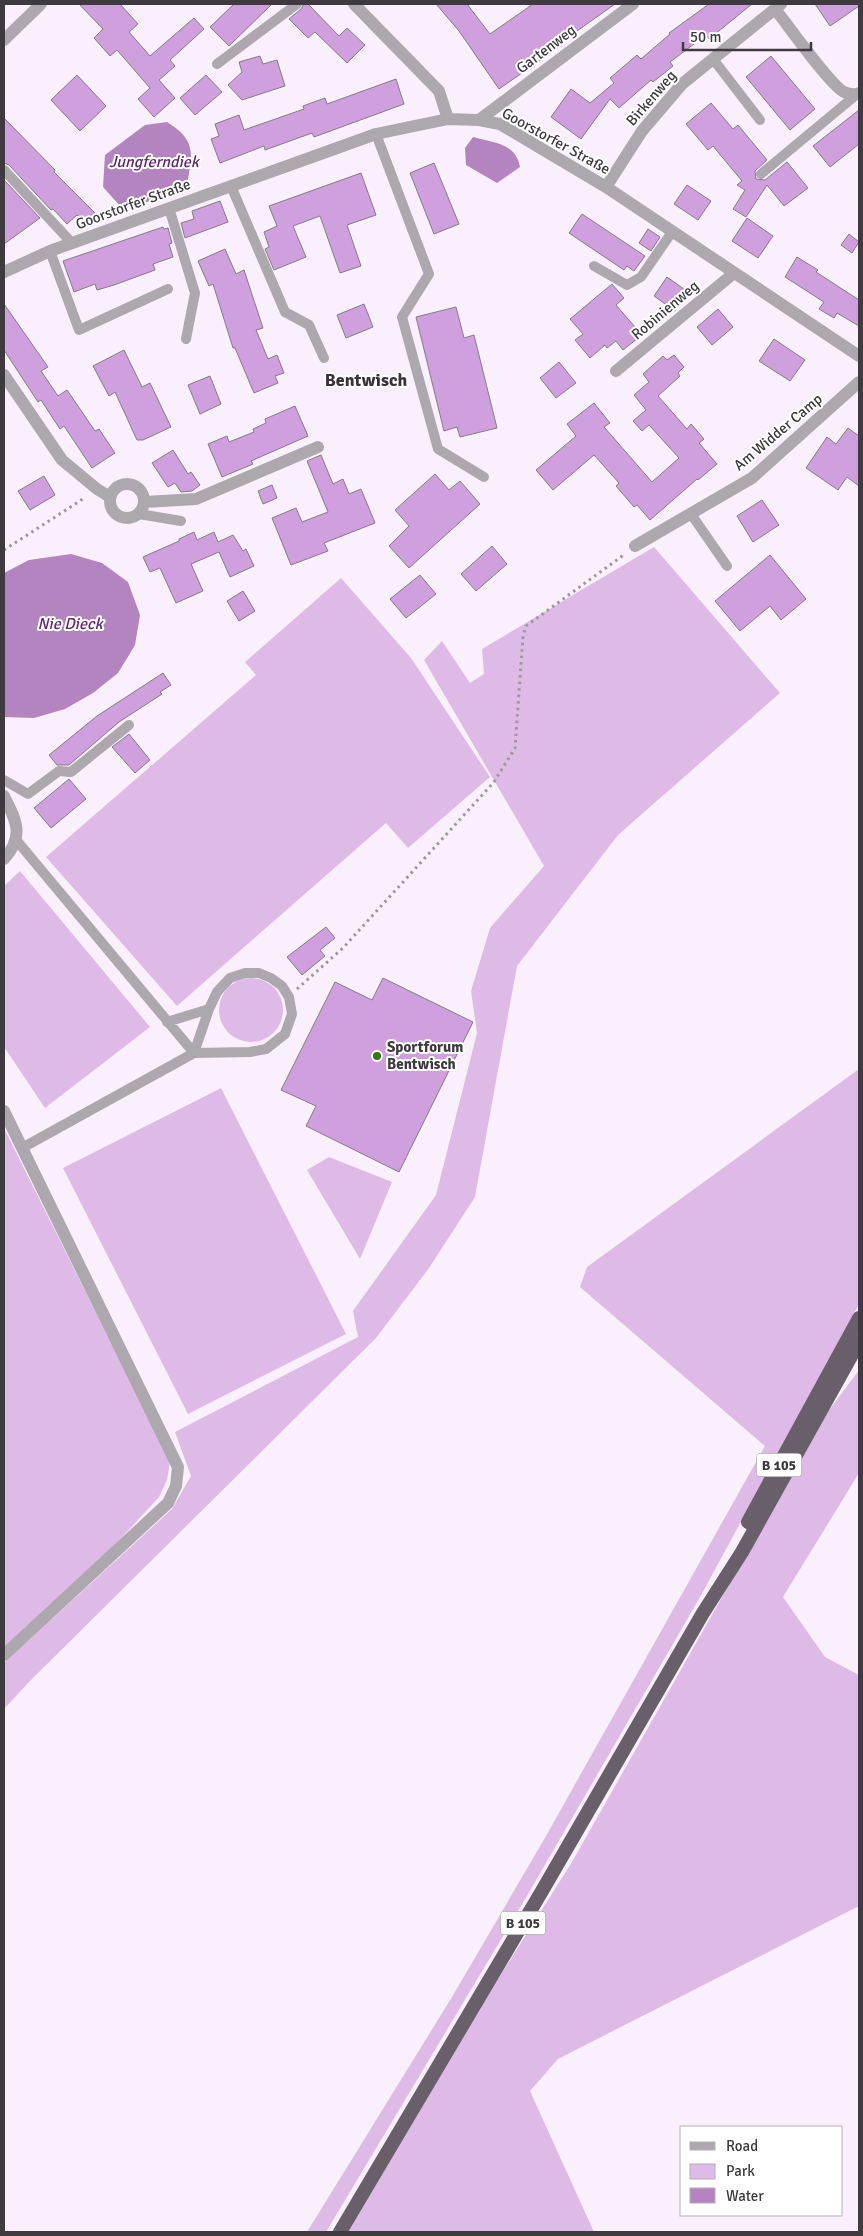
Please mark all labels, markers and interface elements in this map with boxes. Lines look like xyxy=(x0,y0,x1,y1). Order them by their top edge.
scale bar xyxy=(683,20,810,52)
street label: Gartenweg xyxy=(513,21,579,77)
text: 50 m xyxy=(690,28,721,46)
street label: Birkenweg xyxy=(622,67,680,129)
street label: Goorstorfer Straße xyxy=(499,104,613,178)
water label: Jungferndiek xyxy=(109,152,201,172)
street label: Goorstorfer Straße xyxy=(73,175,193,233)
street label: Robinienweg xyxy=(628,277,702,343)
district label: Bentwisch xyxy=(325,369,407,391)
street label: Am Widder Camp xyxy=(730,390,826,474)
water label: Nie Dieck xyxy=(37,614,104,634)
place label: Sportforum Bentwisch xyxy=(387,1038,463,1073)
marker: Sportforum Bentwisch xyxy=(371,1050,383,1062)
road number: B 105 xyxy=(756,1454,802,1476)
road number: B 105 xyxy=(500,1912,546,1935)
legend xyxy=(680,2126,843,2216)
text: Road xyxy=(726,2137,758,2155)
text: Park xyxy=(726,2162,755,2180)
text: Water xyxy=(726,2187,764,2205)

